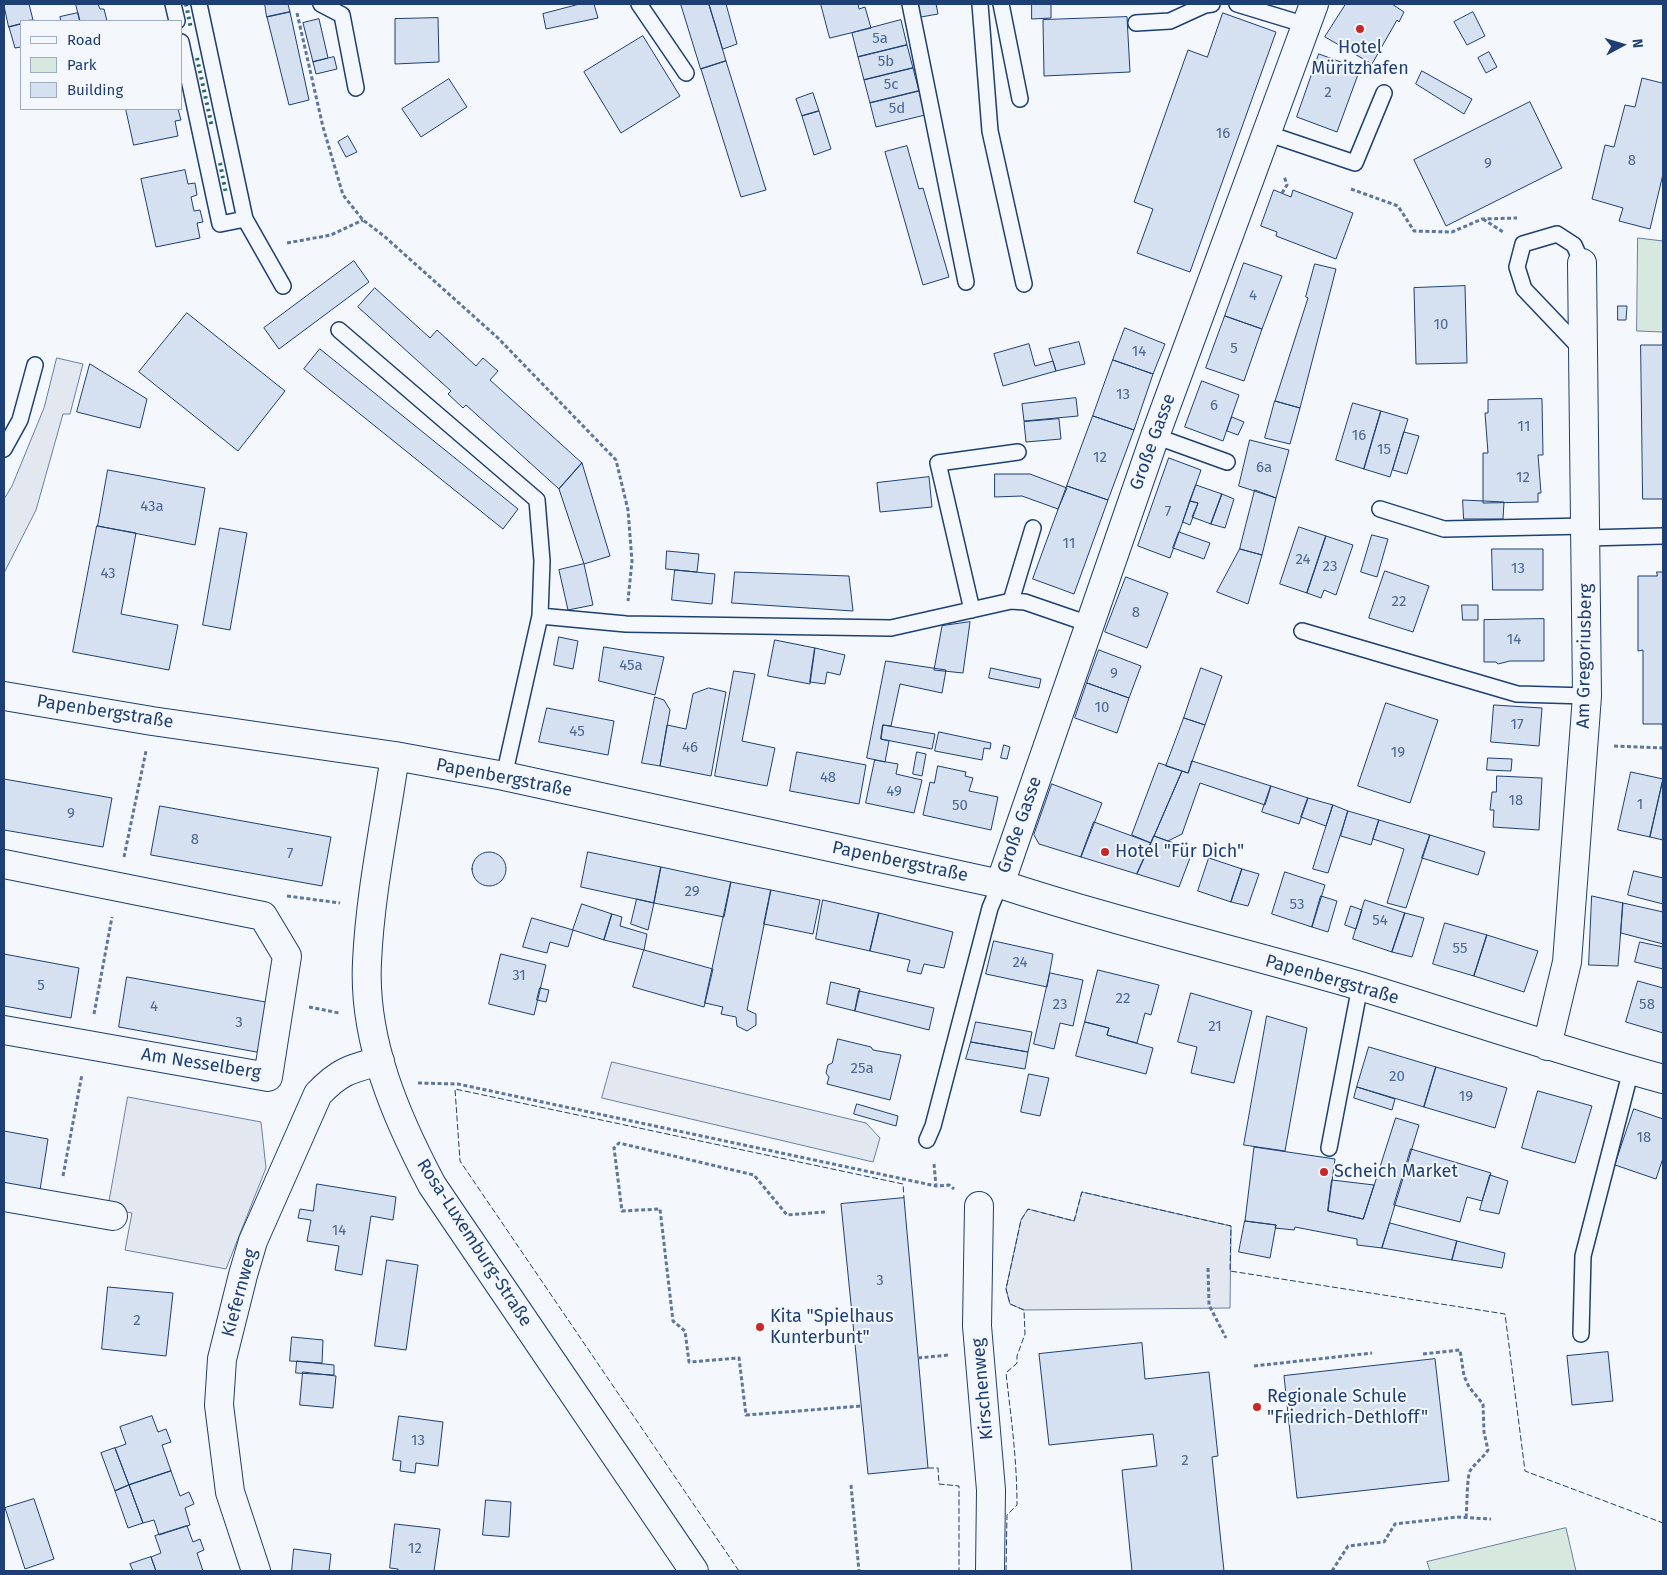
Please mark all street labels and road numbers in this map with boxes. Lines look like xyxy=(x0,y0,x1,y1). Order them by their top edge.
street label: Große Gasse xyxy=(1126,391,1180,493)
street label: Am Gregoriusberg xyxy=(1573,583,1597,729)
street label: Papenbergstraße xyxy=(35,691,175,733)
street label: Papenbergstraße xyxy=(434,754,574,802)
street label: Große Gasse xyxy=(993,774,1047,876)
street label: Papenbergstraße xyxy=(830,837,970,887)
street label: Papenbergstraße xyxy=(1263,951,1401,1009)
street label: Am Nesselberg xyxy=(140,1044,262,1084)
street label: Rosa-Luxemburg-Straße xyxy=(412,1155,536,1331)
street label: Kiefernweg xyxy=(218,1246,262,1340)
street label: Kirschenweg xyxy=(968,1337,998,1441)

